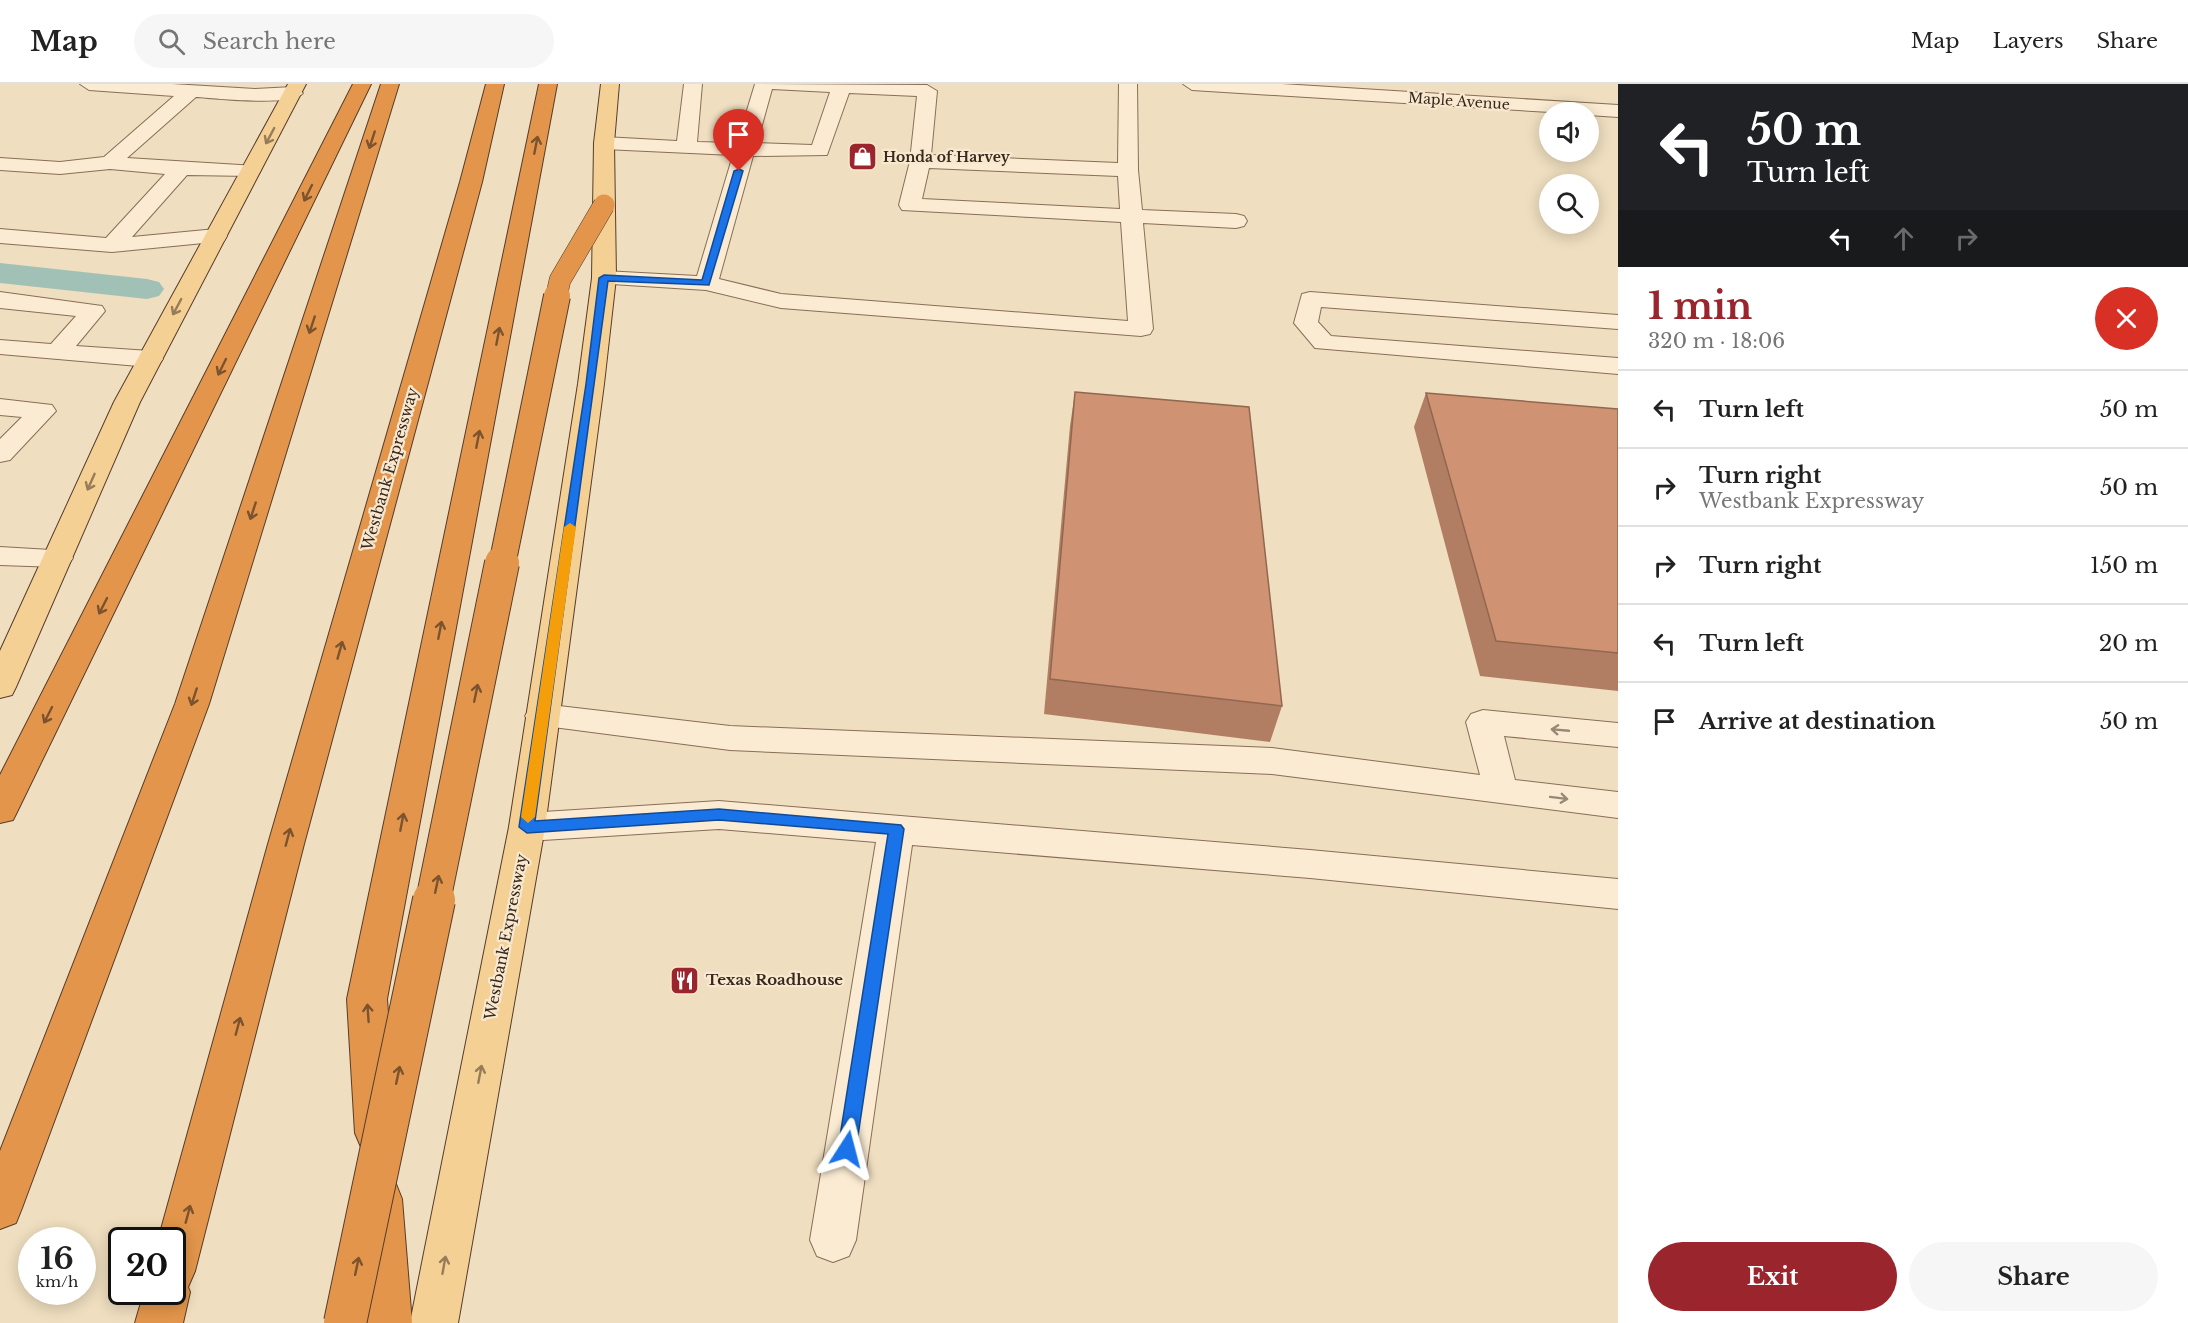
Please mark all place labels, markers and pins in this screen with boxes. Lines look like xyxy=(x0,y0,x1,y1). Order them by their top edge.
pin xyxy=(713,109,764,171)
shop icon: Honda of Harvey xyxy=(846,141,878,173)
place label: Honda of Harvey xyxy=(883,148,1011,166)
restaurant icon: Texas Roadhouse xyxy=(669,964,701,996)
place label: Texas Roadhouse xyxy=(706,970,843,989)

